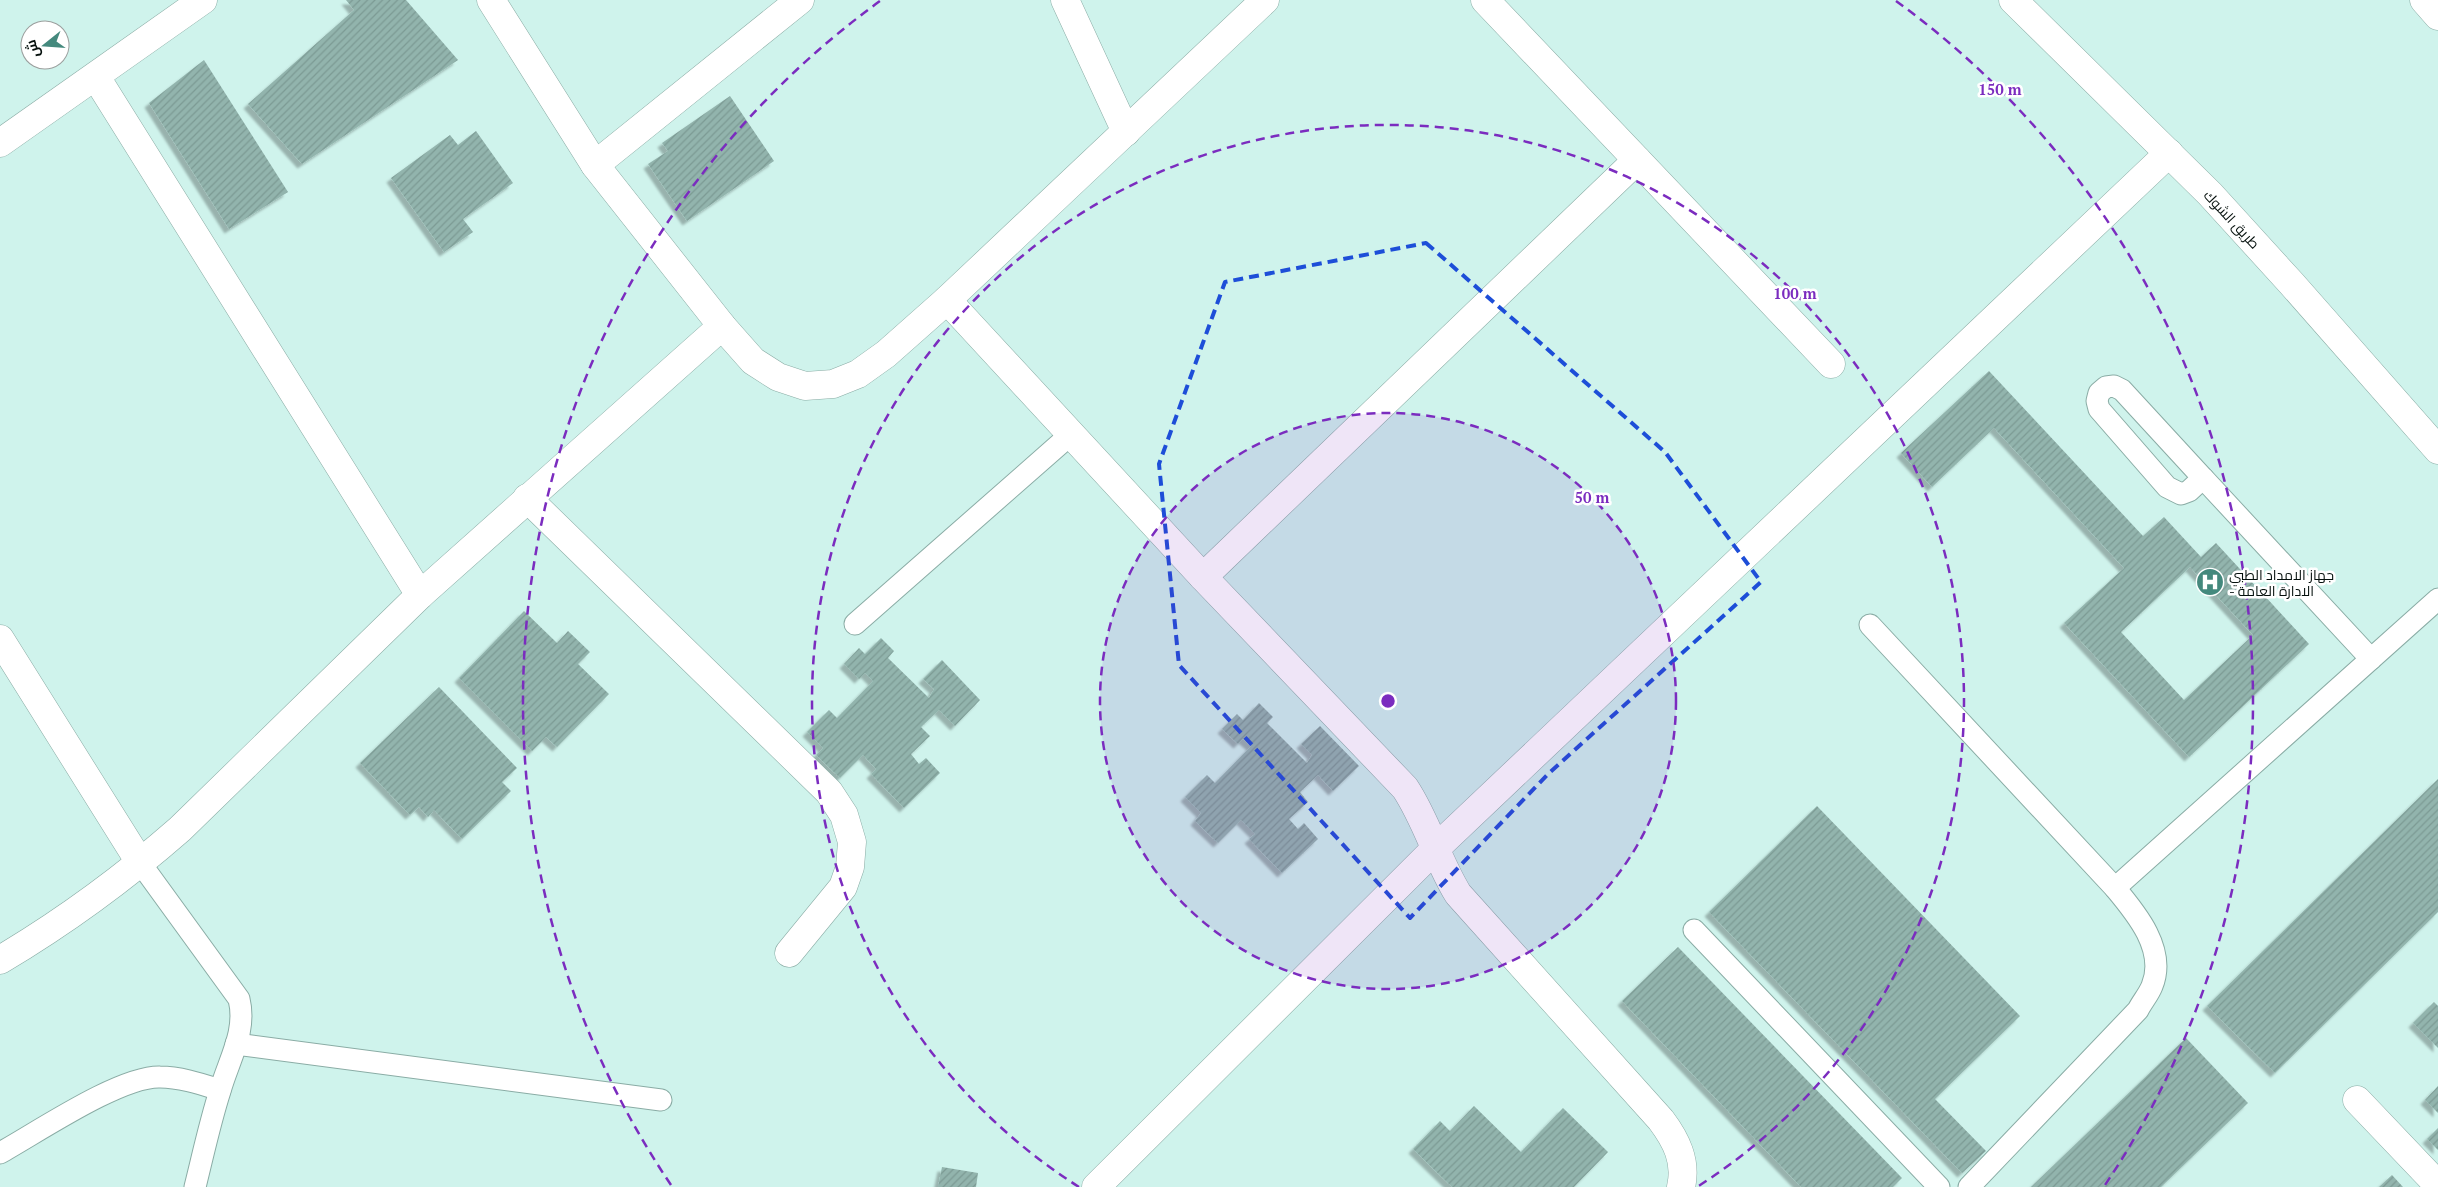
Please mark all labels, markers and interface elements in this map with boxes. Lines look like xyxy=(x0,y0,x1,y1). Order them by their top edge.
north arrow xyxy=(20,20,70,70)
text: ش xyxy=(20,38,44,60)
text: 150 m xyxy=(1978,79,2022,99)
street label: طريق الشوك xyxy=(2200,185,2264,253)
text: 100 m xyxy=(1773,283,1817,303)
text: 50 m xyxy=(1575,487,1610,507)
place label: جهاز الامداد الطبي - الادارة العامة xyxy=(2229,565,2334,600)
hospital icon: جهاز الامداد الطبي - الادارة العامة xyxy=(2195,567,2225,597)
centre of rings xyxy=(1379,692,1397,710)

